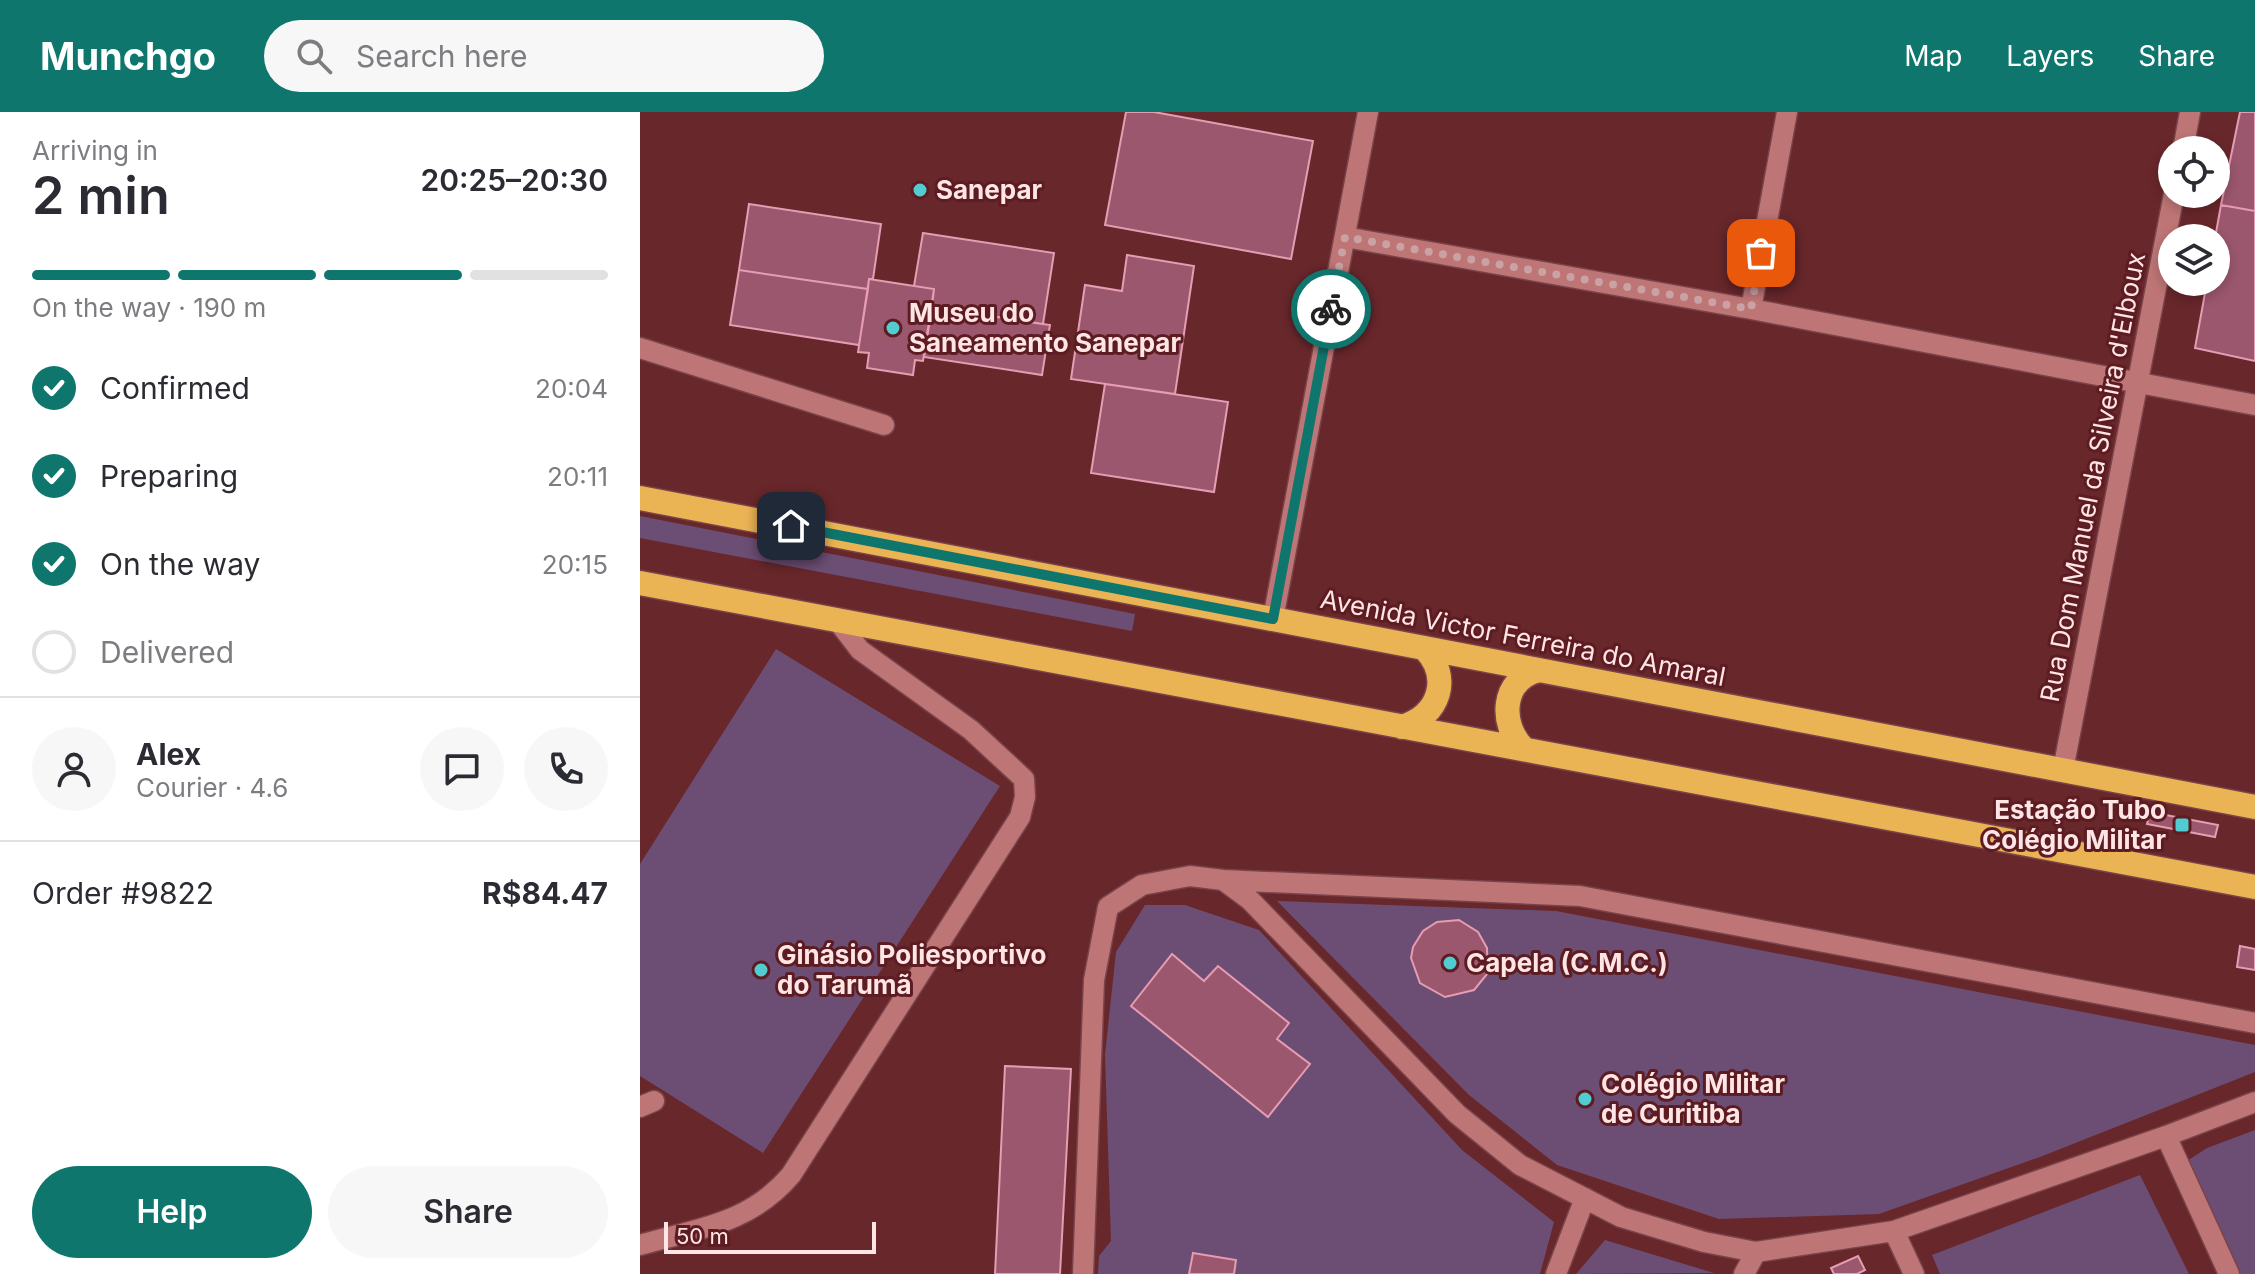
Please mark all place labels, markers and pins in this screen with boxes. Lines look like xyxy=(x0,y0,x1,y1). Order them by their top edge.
place label: Sanepar xyxy=(936,174,1043,205)
marker: Sanepar xyxy=(911,181,929,199)
pin xyxy=(1727,219,1795,287)
place label: Museu do Saneamento Sanepar xyxy=(909,297,1181,358)
marker: Museu do Saneamento Sanepar xyxy=(884,319,902,337)
pin xyxy=(757,492,825,560)
place label: Estação Tubo Colégio Militar xyxy=(1982,794,2166,855)
marker: Estação Tubo Colégio Militar xyxy=(2173,816,2191,834)
place label: Ginásio Poliesportivo do Tarumã xyxy=(777,939,1046,1000)
place label: Capela (C.M.C.) xyxy=(1466,947,1668,978)
marker: Capela (C.M.C.) xyxy=(1441,954,1459,972)
marker: Ginásio Poliesportivo do Tarumã xyxy=(752,961,770,979)
place label: Colégio Militar de Curitiba xyxy=(1601,1068,1785,1129)
marker: Colégio Militar de Curitiba xyxy=(1576,1090,1594,1108)

